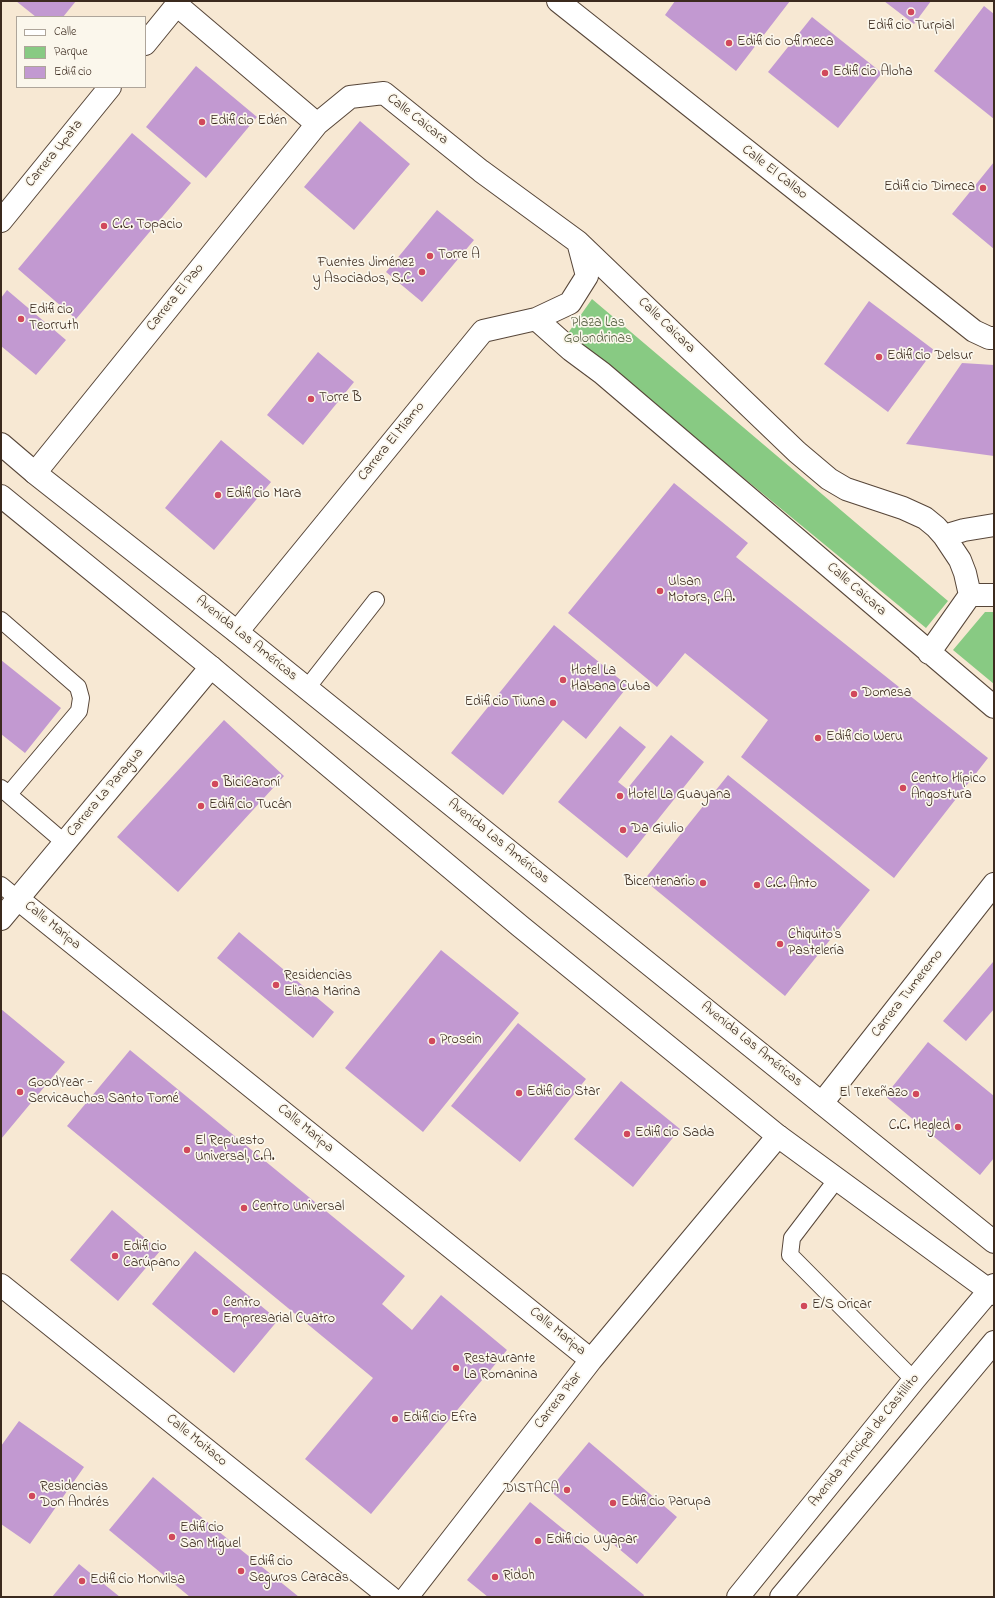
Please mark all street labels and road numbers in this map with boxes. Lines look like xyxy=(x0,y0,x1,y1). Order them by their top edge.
street label: Calle Caicara xyxy=(383,91,451,149)
street label: Carrera Upata xyxy=(23,117,87,191)
street label: Calle El Callao xyxy=(738,142,810,204)
street label: Carrera El Pao xyxy=(144,261,208,335)
street label: Calle Caicara xyxy=(634,295,698,357)
street label: Carrera El Miamo xyxy=(355,399,429,485)
street label: Calle Caicara xyxy=(823,560,889,620)
street label: Avenida Las Américas xyxy=(192,593,300,685)
street label: Carrera La Paragua xyxy=(64,745,148,841)
street label: Avenida Las Américas xyxy=(444,796,552,888)
street label: Calle Maripa xyxy=(20,898,84,954)
street label: Carrera Tumeremo xyxy=(869,947,947,1041)
street label: Avenida Las Américas xyxy=(697,999,805,1091)
street label: Calle Maripa xyxy=(273,1101,337,1157)
street label: Calle Maripa xyxy=(525,1304,589,1360)
street label: Carrera Piar xyxy=(532,1369,586,1433)
street label: Avenida Principal de Castillito xyxy=(806,1371,924,1511)
street label: Calle Moitaco xyxy=(162,1411,230,1471)

